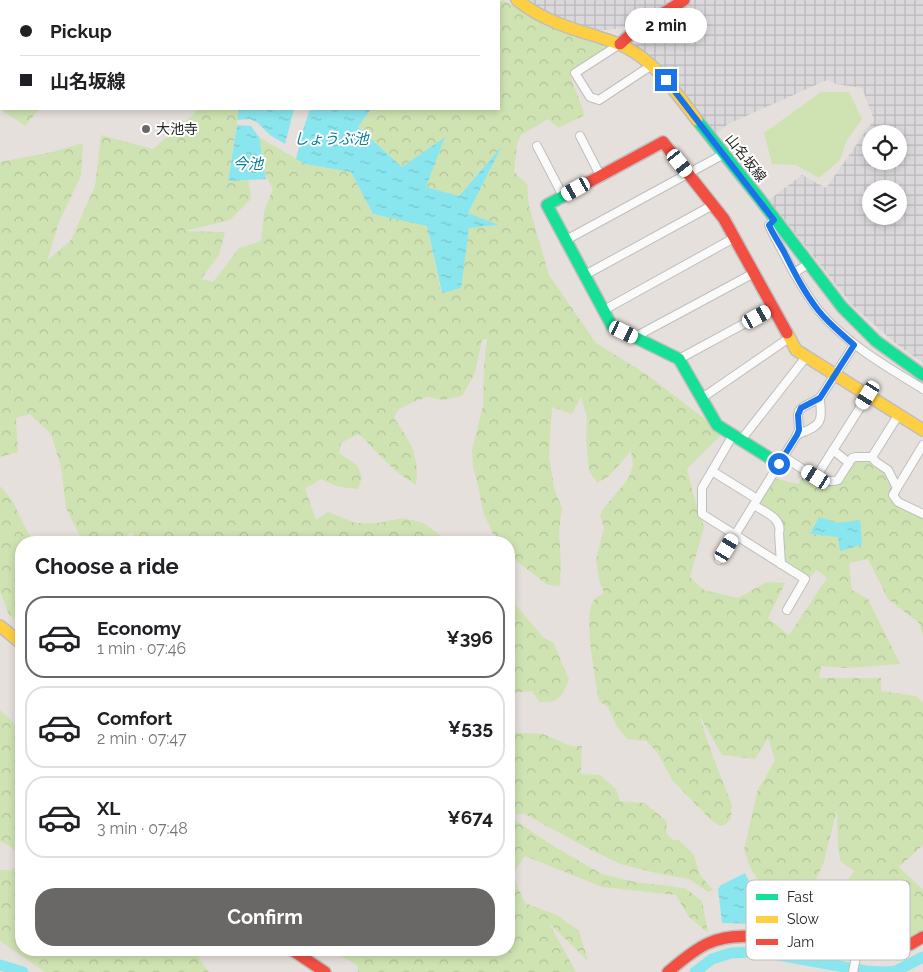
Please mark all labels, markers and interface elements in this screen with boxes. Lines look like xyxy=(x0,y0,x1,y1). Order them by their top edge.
callout: 2 min xyxy=(625,8,707,42)
text: 2 min xyxy=(645,16,687,35)
text: Pickup xyxy=(50,20,112,42)
route end xyxy=(655,69,677,91)
text: 山名坂線 xyxy=(50,70,126,92)
place label: 大池寺 xyxy=(156,121,198,137)
marker: 大池寺 xyxy=(140,123,152,135)
map controls xyxy=(862,125,907,225)
button: locate xyxy=(862,125,907,170)
water label: しょうぶ池 xyxy=(293,130,370,148)
street label: 山名坂線 xyxy=(722,131,770,185)
car xyxy=(664,147,695,179)
water label: 今池 xyxy=(233,155,265,173)
car xyxy=(559,175,592,203)
button: layers xyxy=(862,180,907,225)
car xyxy=(740,303,773,331)
car xyxy=(607,319,640,345)
car xyxy=(853,378,882,412)
route start xyxy=(768,453,790,475)
car xyxy=(799,463,832,491)
car xyxy=(712,531,741,565)
text: Choose a ride xyxy=(35,553,179,579)
icon: car xyxy=(37,615,82,660)
text: Economy xyxy=(97,617,181,639)
text: ¥396 xyxy=(446,626,493,648)
text: 1 min · 07:46 xyxy=(97,639,186,658)
icon: car xyxy=(37,705,82,750)
text: Comfort xyxy=(97,707,172,729)
text: ¥535 xyxy=(448,716,493,738)
text: 2 min · 07:47 xyxy=(97,729,187,748)
icon: car xyxy=(37,795,82,840)
text: XL xyxy=(97,797,120,819)
text: ¥674 xyxy=(447,806,493,828)
text: 3 min · 07:48 xyxy=(97,819,188,838)
legend xyxy=(746,880,910,960)
button: Confirm xyxy=(35,888,495,946)
text: Fast xyxy=(787,889,814,905)
text: Slow xyxy=(787,911,819,927)
text: Jam xyxy=(787,934,814,950)

